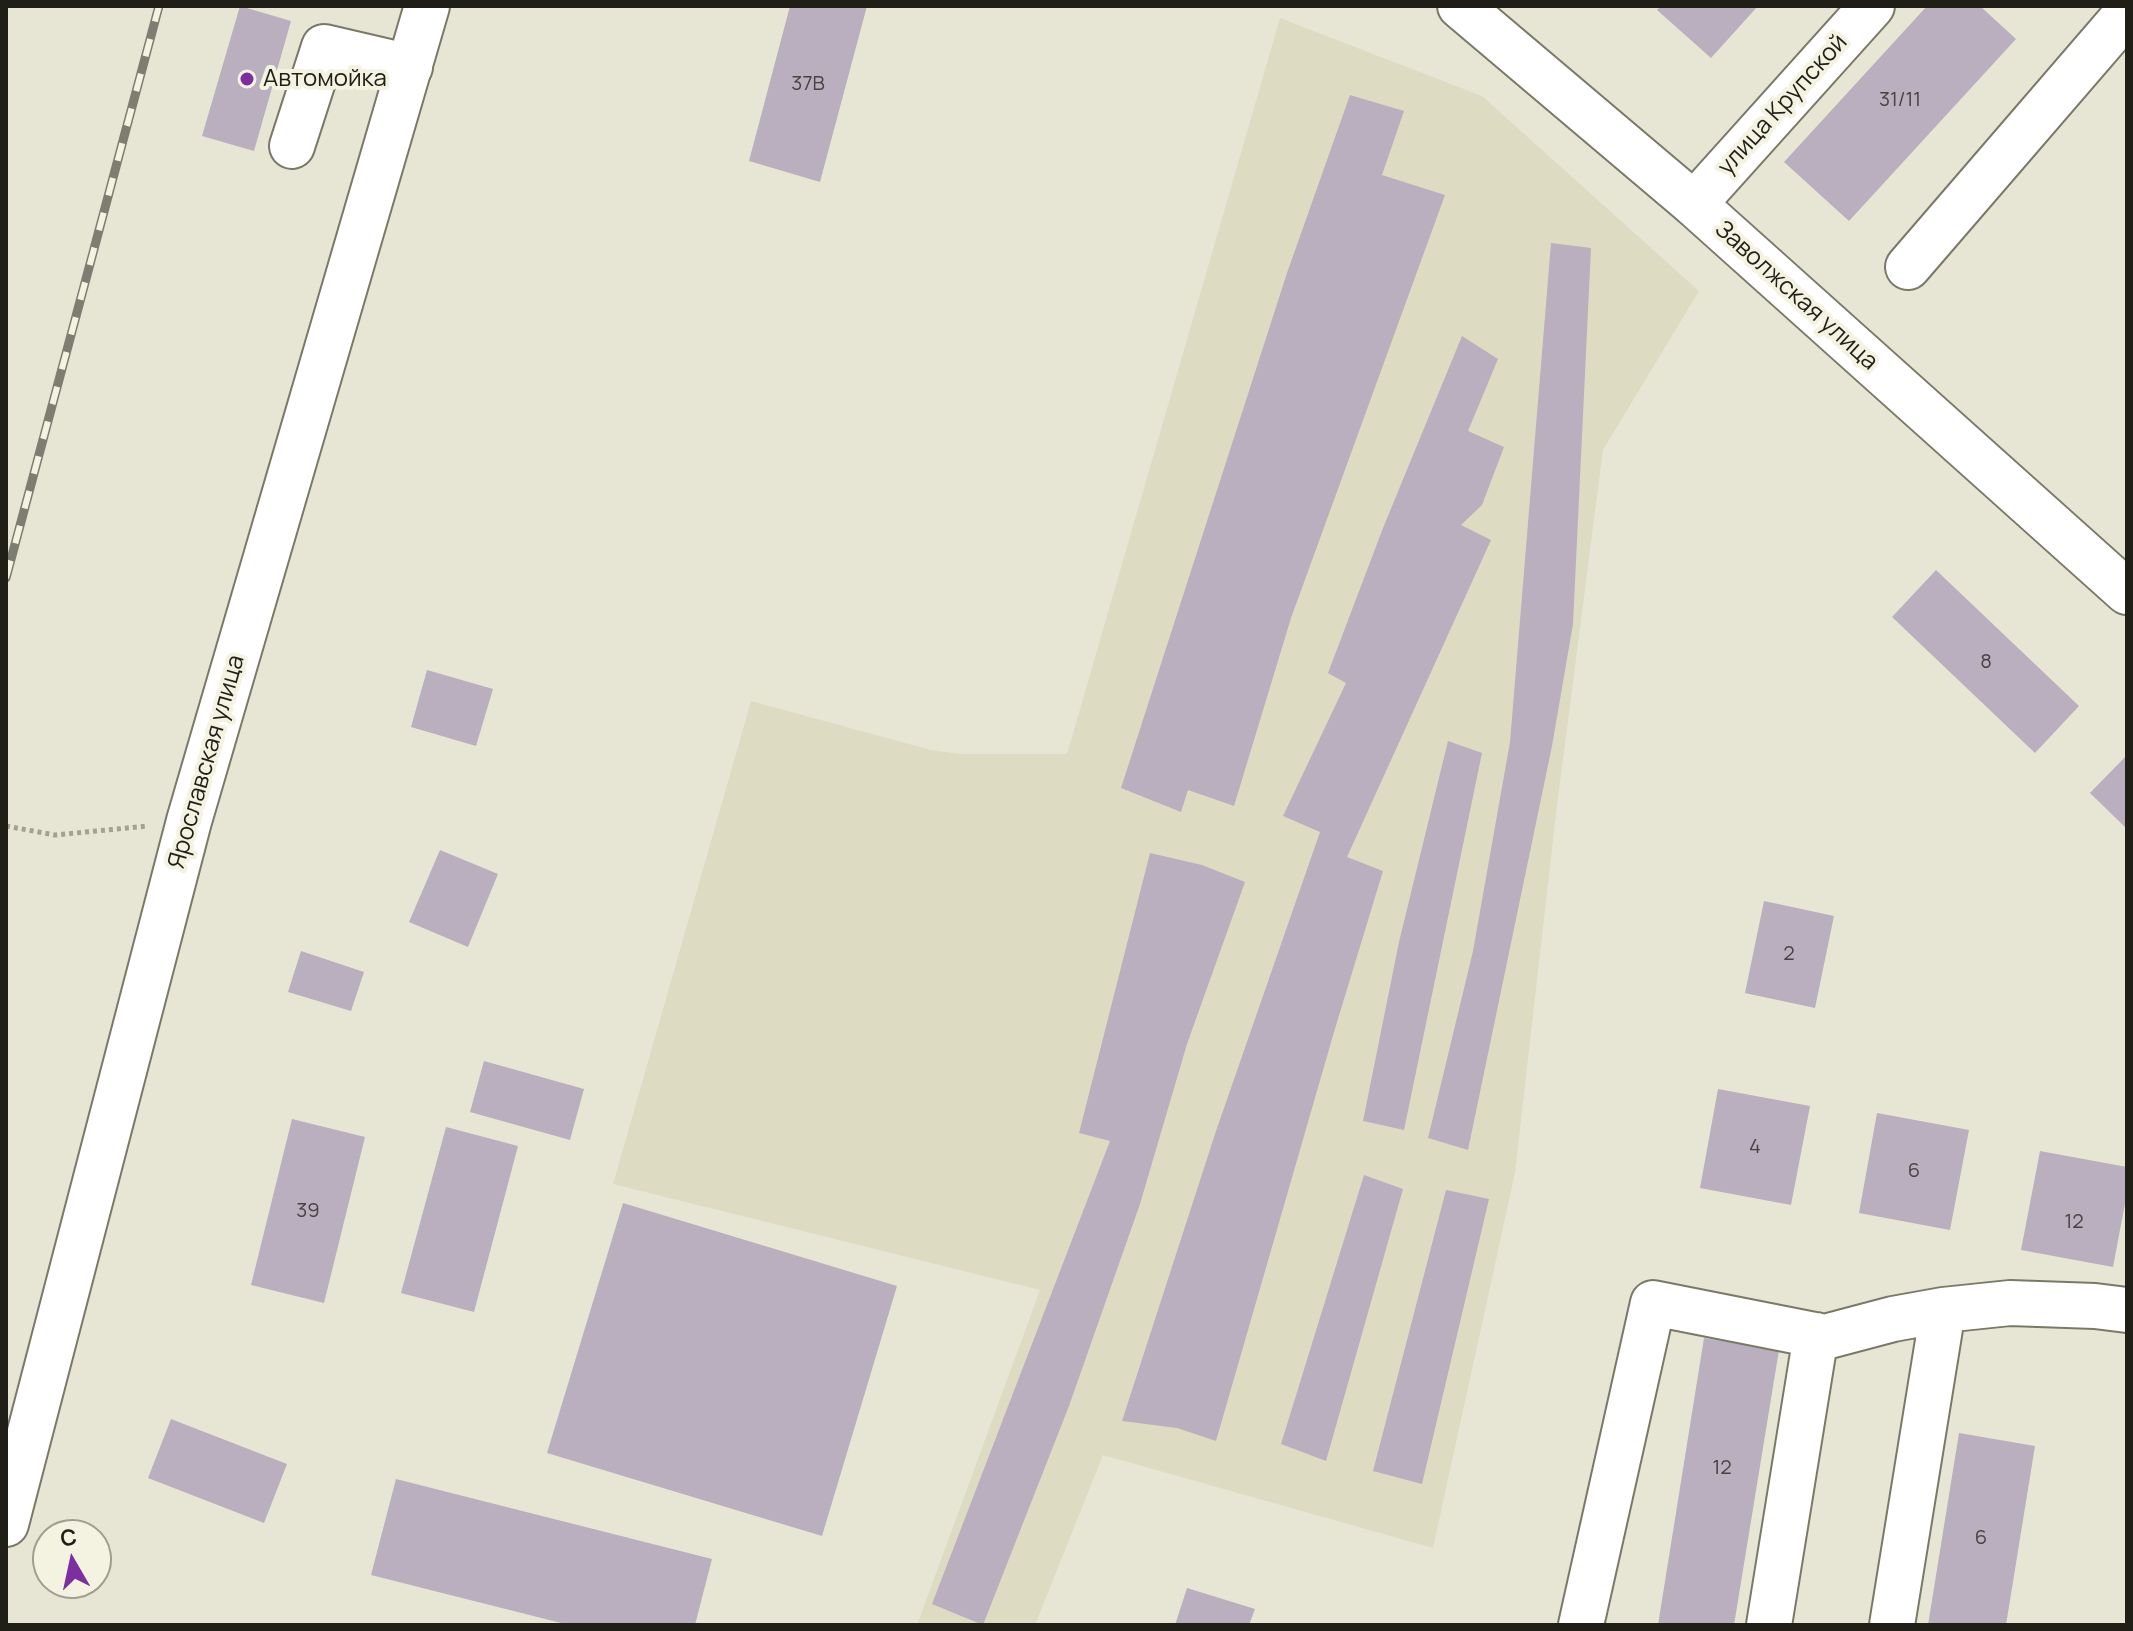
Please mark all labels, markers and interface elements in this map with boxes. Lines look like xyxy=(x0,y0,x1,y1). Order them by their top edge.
street label: улица Крупской xyxy=(1712,29,1854,181)
place label: Автомойка xyxy=(263,65,387,93)
marker: Автомойка xyxy=(238,70,256,88)
house number: 37В xyxy=(791,72,825,96)
house number: 31/11 xyxy=(1879,88,1921,112)
street label: Заволжская улица xyxy=(1709,215,1883,377)
house number: 8 xyxy=(1980,650,1992,674)
street label: Ярославская улица xyxy=(163,652,251,872)
house number: 2 xyxy=(1783,942,1795,966)
house number: 4 xyxy=(1749,1135,1761,1159)
house number: 6 xyxy=(1908,1159,1920,1183)
house number: 39 xyxy=(296,1199,320,1223)
house number: 12 xyxy=(2064,1210,2084,1234)
house number: 12 xyxy=(1712,1456,1732,1480)
north arrow xyxy=(32,1519,112,1599)
text: С xyxy=(58,1521,79,1553)
house number: 6 xyxy=(1975,1526,1987,1550)

